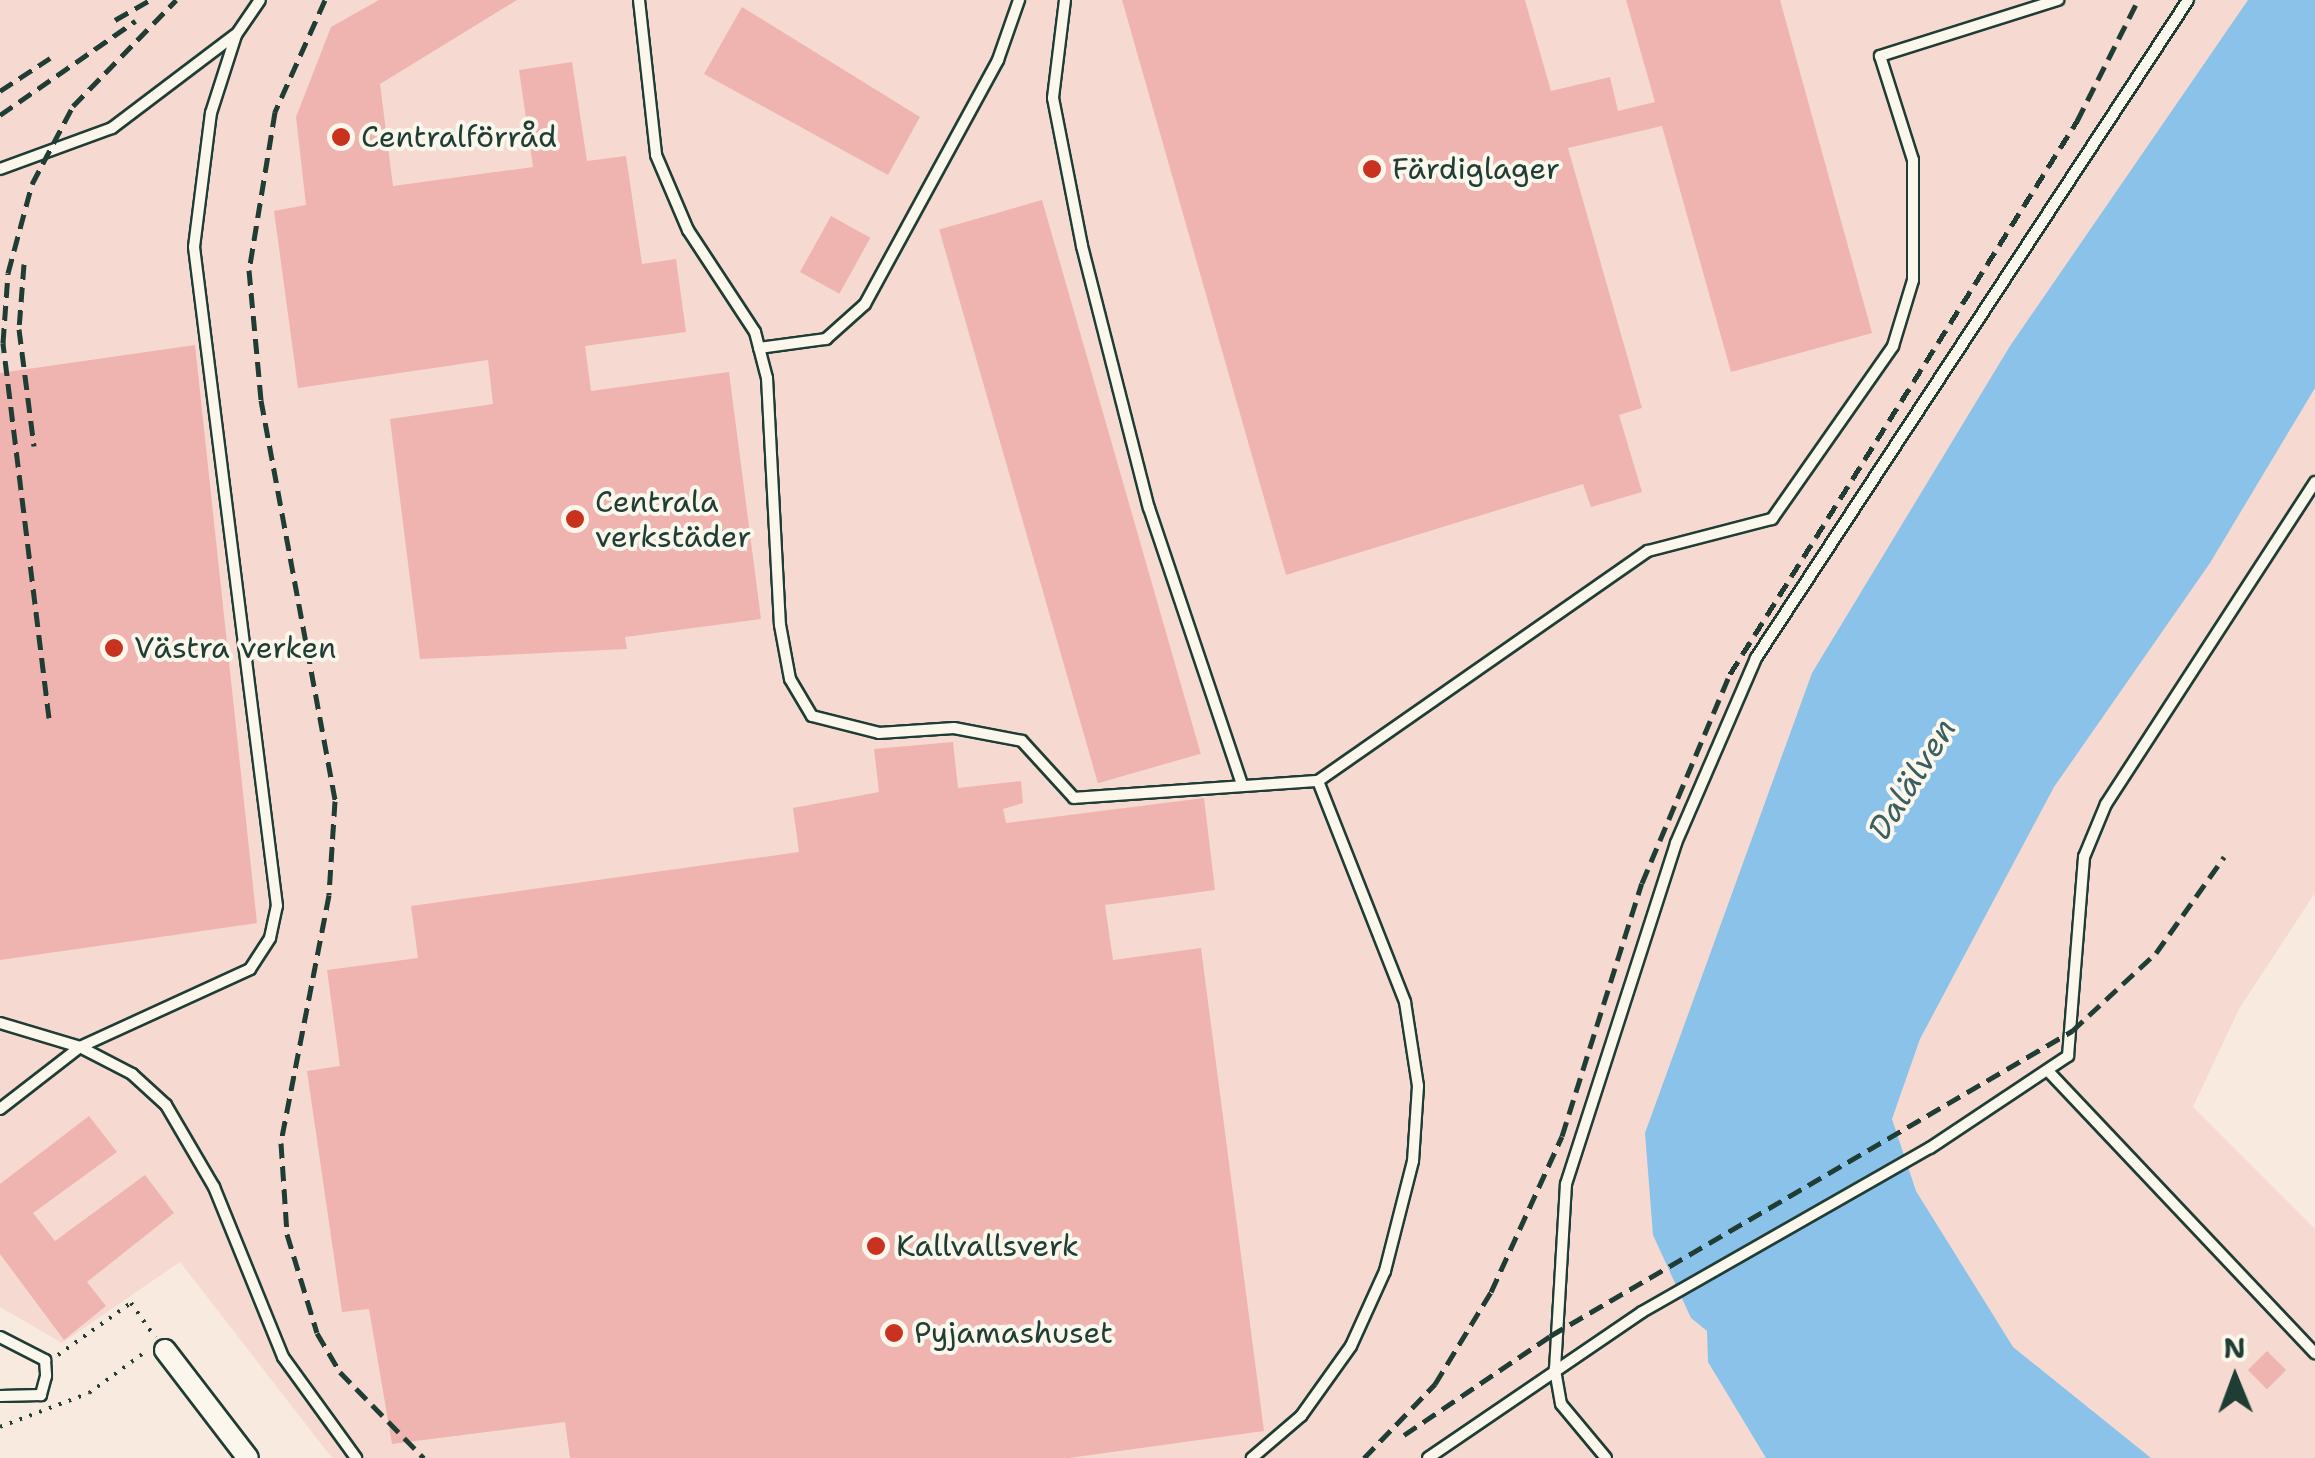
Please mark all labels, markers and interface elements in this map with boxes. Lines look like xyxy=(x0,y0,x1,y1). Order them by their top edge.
place label: Centralförråd xyxy=(361,119,557,155)
marker: Centralförråd xyxy=(330,126,352,148)
place label: Färdiglager xyxy=(1392,151,1560,187)
marker: Färdiglager xyxy=(1361,158,1383,180)
place label: Centrala verkstäder xyxy=(595,484,751,554)
marker: Centrala verkstäder xyxy=(564,508,586,530)
place label: Västra verken xyxy=(134,630,336,666)
marker: Västra verken xyxy=(103,637,125,659)
water label: Dalälven xyxy=(1860,712,1964,846)
place label: Kallvallsverk xyxy=(896,1228,1079,1264)
marker: Kallvallsverk xyxy=(865,1235,887,1257)
place label: Pyjamashuset xyxy=(914,1315,1113,1351)
marker: Pyjamashuset xyxy=(883,1322,905,1344)
north arrow xyxy=(2185,1328,2285,1428)
text: N xyxy=(2223,1329,2246,1367)

